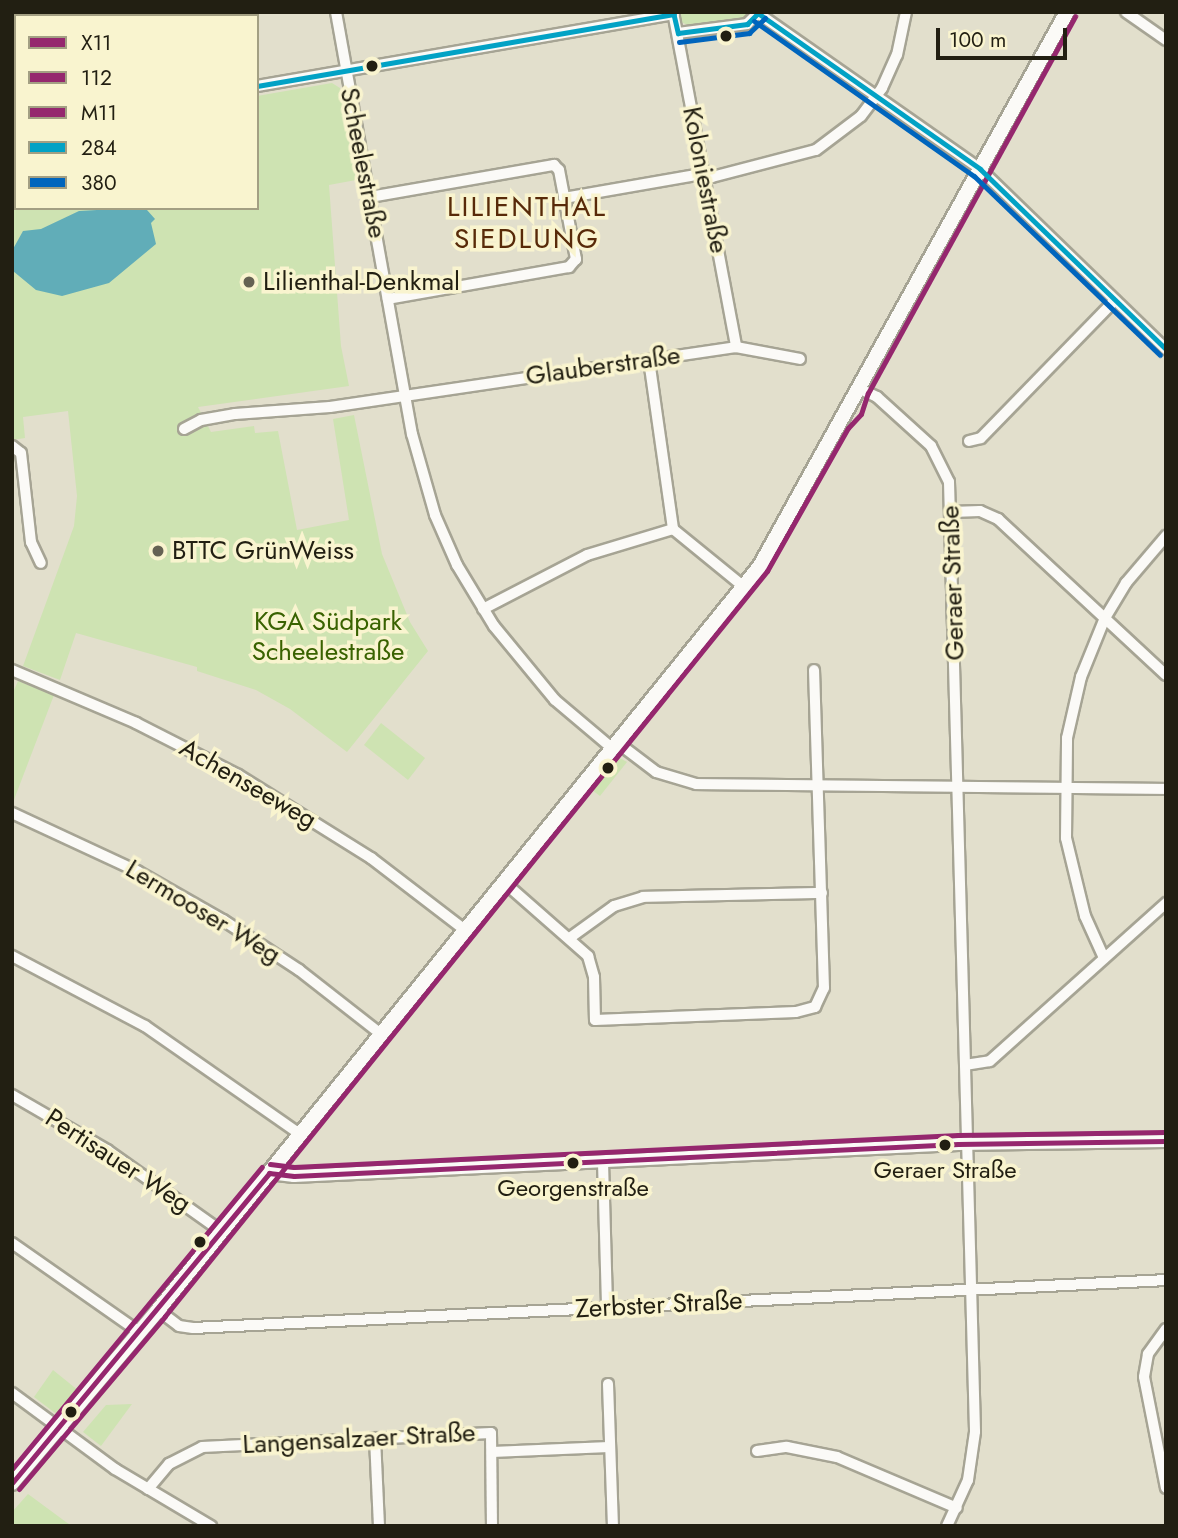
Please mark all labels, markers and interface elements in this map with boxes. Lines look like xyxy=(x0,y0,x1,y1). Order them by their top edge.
legend xyxy=(14,14,259,210)
scale bar xyxy=(940,14,1071,58)
text: 100 m xyxy=(949,25,1006,55)
text: X11 xyxy=(81,28,112,58)
unlabelled marker xyxy=(719,29,733,43)
unlabelled marker xyxy=(365,59,379,73)
text: 112 xyxy=(81,63,112,93)
street label: Scheelestraße xyxy=(333,85,393,241)
text: M11 xyxy=(81,98,117,128)
street label: Koloniestraße xyxy=(676,104,734,256)
text: 284 xyxy=(81,133,117,163)
text: 380 xyxy=(81,168,117,198)
district label: LILIENTHAL SIEDLUNG xyxy=(448,190,606,256)
place label: Lilienthal-Denkmal xyxy=(263,266,460,298)
marker: Lilienthal-Denkmal xyxy=(241,274,257,290)
street label: Glauberstraße xyxy=(524,340,682,392)
street label: Geraer Straße xyxy=(935,505,971,661)
place label: BTTC GrünWeiss xyxy=(172,535,354,567)
marker: BTTC GrünWeiss xyxy=(150,543,166,559)
park label: KGA Südpark Scheelestraße xyxy=(252,606,404,668)
street label: Achenseeweg xyxy=(174,732,322,836)
unlabelled marker xyxy=(601,761,615,775)
street label: Lermooser Weg xyxy=(120,854,286,970)
street label: Pertisauer Weg xyxy=(39,1102,197,1220)
marker: Geraer Straße xyxy=(938,1138,952,1152)
marker: Georgenstraße xyxy=(566,1156,580,1170)
place label: Geraer Straße xyxy=(873,1156,1017,1184)
place label: Georgenstraße xyxy=(497,1174,649,1202)
unlabelled marker xyxy=(193,1235,207,1249)
street label: Zerbster Straße xyxy=(575,1285,743,1325)
unlabelled marker xyxy=(64,1405,78,1419)
street label: Langensalzaer Straße xyxy=(242,1417,476,1461)

